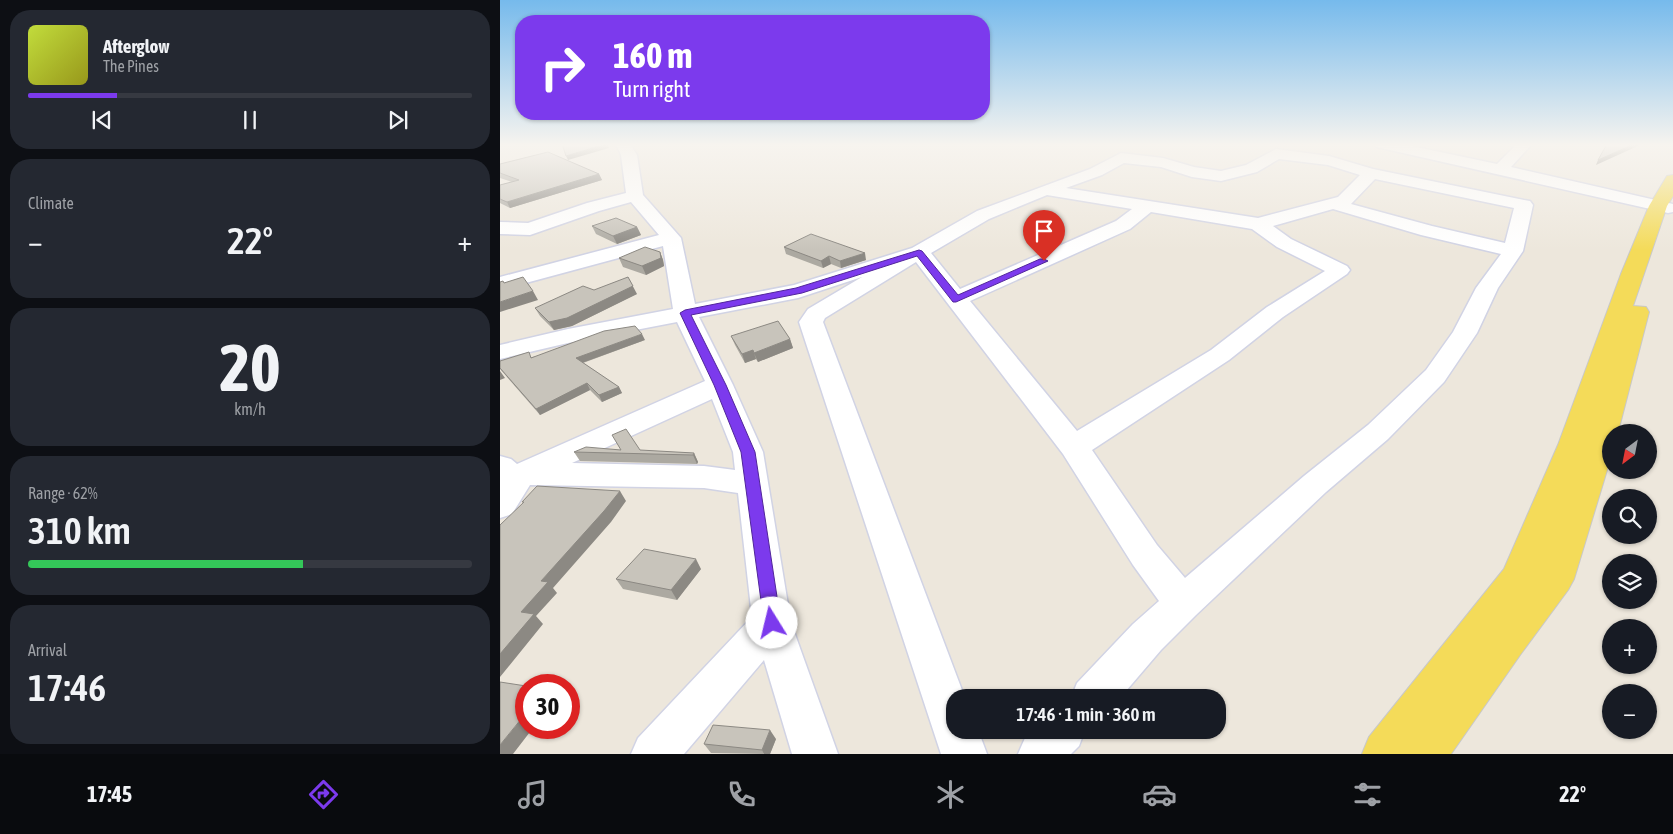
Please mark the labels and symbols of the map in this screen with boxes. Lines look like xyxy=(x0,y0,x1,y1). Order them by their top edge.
pin xyxy=(1023,210,1065,261)
north arrow xyxy=(1602,424,1658,479)
position arrow xyxy=(745,596,797,648)
speed limit sign: 30 xyxy=(515,674,580,739)

